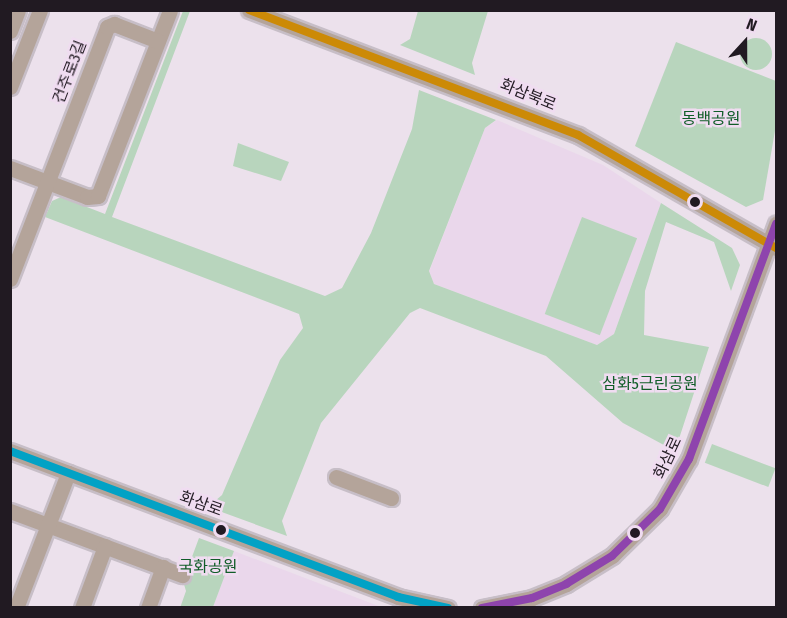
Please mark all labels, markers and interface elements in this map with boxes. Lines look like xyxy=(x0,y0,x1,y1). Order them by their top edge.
north arrow xyxy=(715,12,775,72)
text: N xyxy=(744,14,760,35)
street label: 건주로3길 xyxy=(49,38,91,106)
street label: 화삼북로 xyxy=(497,75,559,115)
park label: 동백공원 xyxy=(682,109,740,129)
unlabelled marker xyxy=(689,196,701,208)
park label: 삼화5근린공원 xyxy=(602,374,698,394)
street label: 화삼로 xyxy=(650,434,686,482)
street label: 화삼로 xyxy=(177,487,225,521)
unlabelled marker xyxy=(215,524,227,536)
unlabelled marker xyxy=(629,527,641,539)
park label: 국화공원 xyxy=(179,557,237,577)

